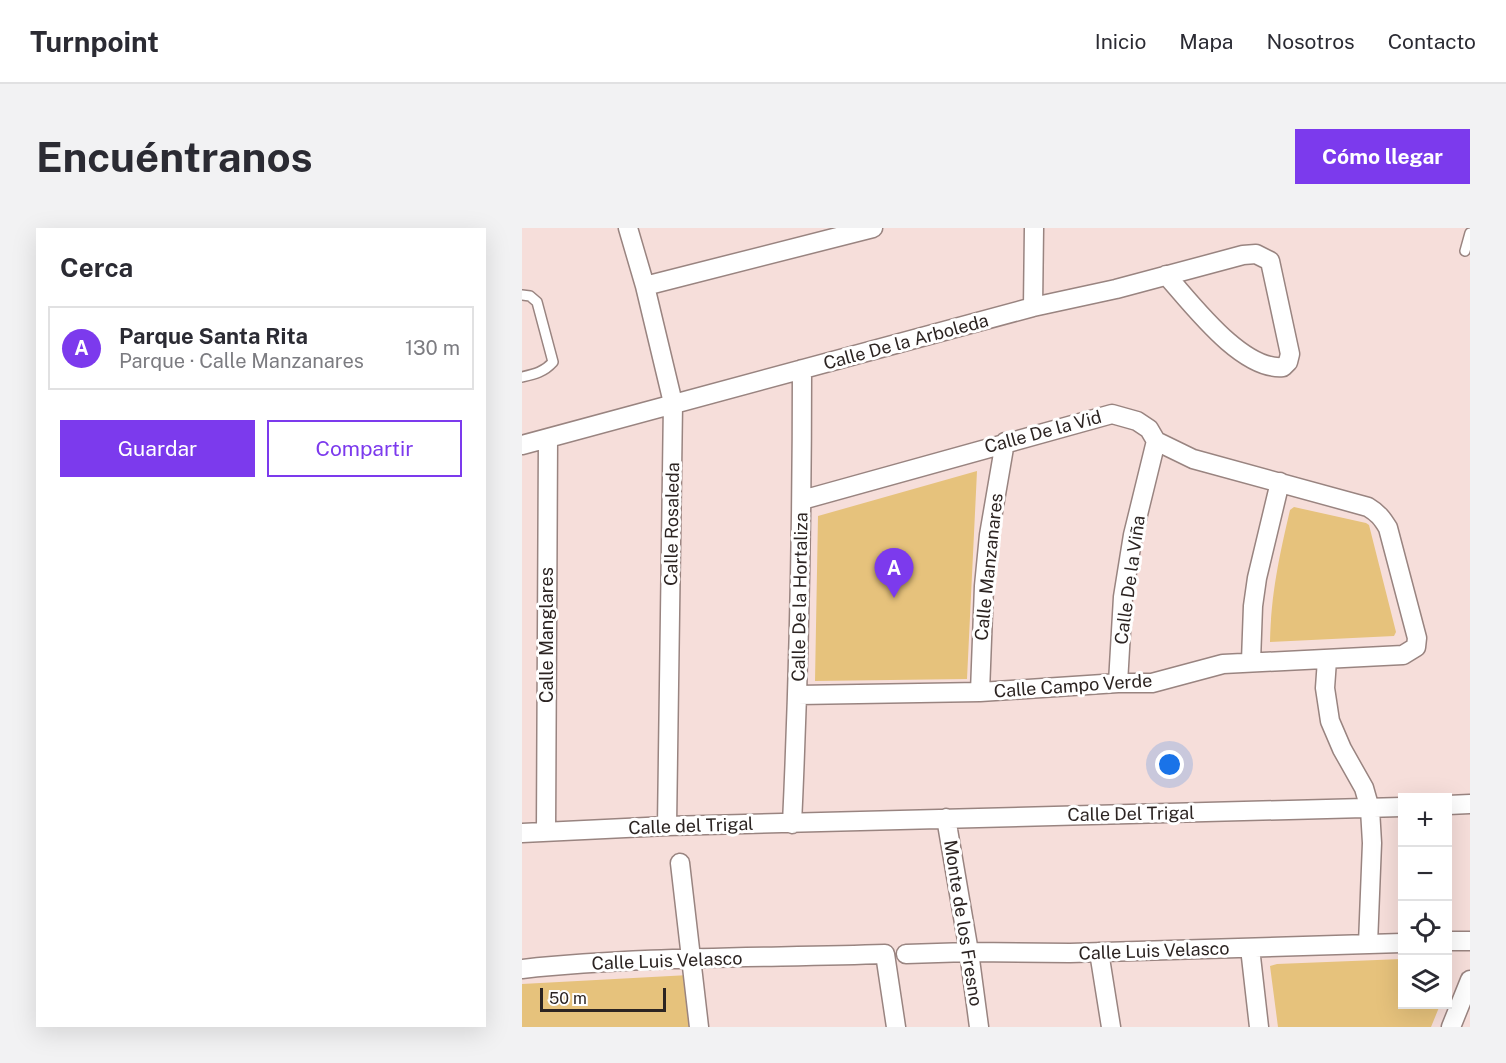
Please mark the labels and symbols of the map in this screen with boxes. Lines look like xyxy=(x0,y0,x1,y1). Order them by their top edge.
street label: Calle De la Arboleda xyxy=(821,309,991,374)
street label: Calle De la Vid xyxy=(982,406,1104,457)
street label: Calle Rosaleda xyxy=(660,462,683,586)
street label: Calle Manzanares xyxy=(970,492,1007,642)
street label: Calle De la Hortaliza xyxy=(788,512,811,682)
street label: Calle De la Viña xyxy=(1110,514,1149,646)
pin: A xyxy=(874,548,914,598)
street label: Calle Manglares xyxy=(536,567,557,703)
street label: Calle Campo Verde xyxy=(993,669,1153,702)
your location xyxy=(1155,750,1184,779)
street label: Calle Del Trigal xyxy=(1067,802,1195,825)
street label: Calle del Trigal xyxy=(628,813,754,838)
street label: Monte de los Fresno xyxy=(940,838,987,1008)
street label: Calle Luis Velasco xyxy=(1078,937,1230,964)
street label: Calle Luis Velasco xyxy=(591,947,743,974)
scale bar xyxy=(540,985,666,1012)

